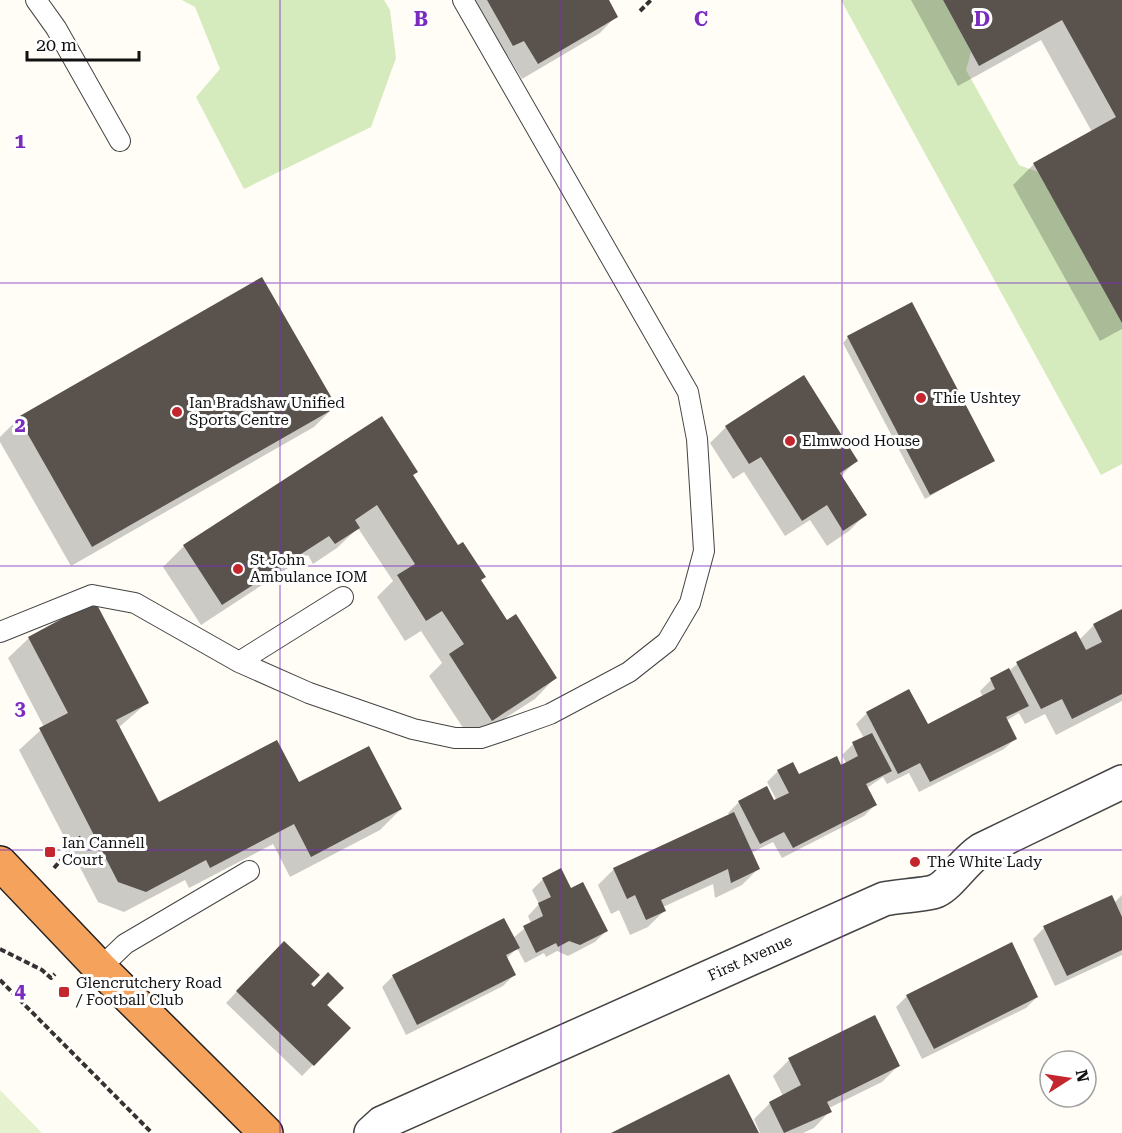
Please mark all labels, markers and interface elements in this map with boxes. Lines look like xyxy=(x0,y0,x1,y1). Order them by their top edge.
text: B xyxy=(414,7,428,31)
text: C xyxy=(694,7,708,31)
text: D xyxy=(974,7,990,31)
scale bar xyxy=(27,24,140,62)
text: 20 m xyxy=(36,34,77,55)
text: 1 xyxy=(14,129,26,153)
place label: Thie Ushtey xyxy=(933,389,1021,407)
marker: Thie Ushtey xyxy=(914,391,928,405)
place label: Ian Bradshaw Unified Sports Centre xyxy=(189,394,345,429)
marker: Ian Bradshaw Unified Sports Centre xyxy=(170,405,184,419)
text: 2 xyxy=(14,413,26,437)
place label: Elmwood House xyxy=(802,432,920,450)
marker: Elmwood House xyxy=(783,434,797,448)
place label: St John Ambulance IOM xyxy=(250,551,368,586)
marker: St John Ambulance IOM xyxy=(231,562,245,576)
text: 3 xyxy=(14,696,26,720)
place label: Ian Cannell Court xyxy=(62,834,145,869)
marker: Ian Cannell Court xyxy=(43,845,57,859)
place label: The White Lady xyxy=(927,853,1042,871)
marker: The White Lady xyxy=(908,855,922,869)
street label: First Avenue xyxy=(705,931,795,985)
place label: Glencrutchery Road / Football Club xyxy=(75,974,222,1009)
text: 4 xyxy=(14,979,26,1003)
marker: Glencrutchery Road / Football Club xyxy=(57,985,71,999)
north arrow xyxy=(1038,1049,1098,1109)
text: N xyxy=(1072,1068,1093,1084)

